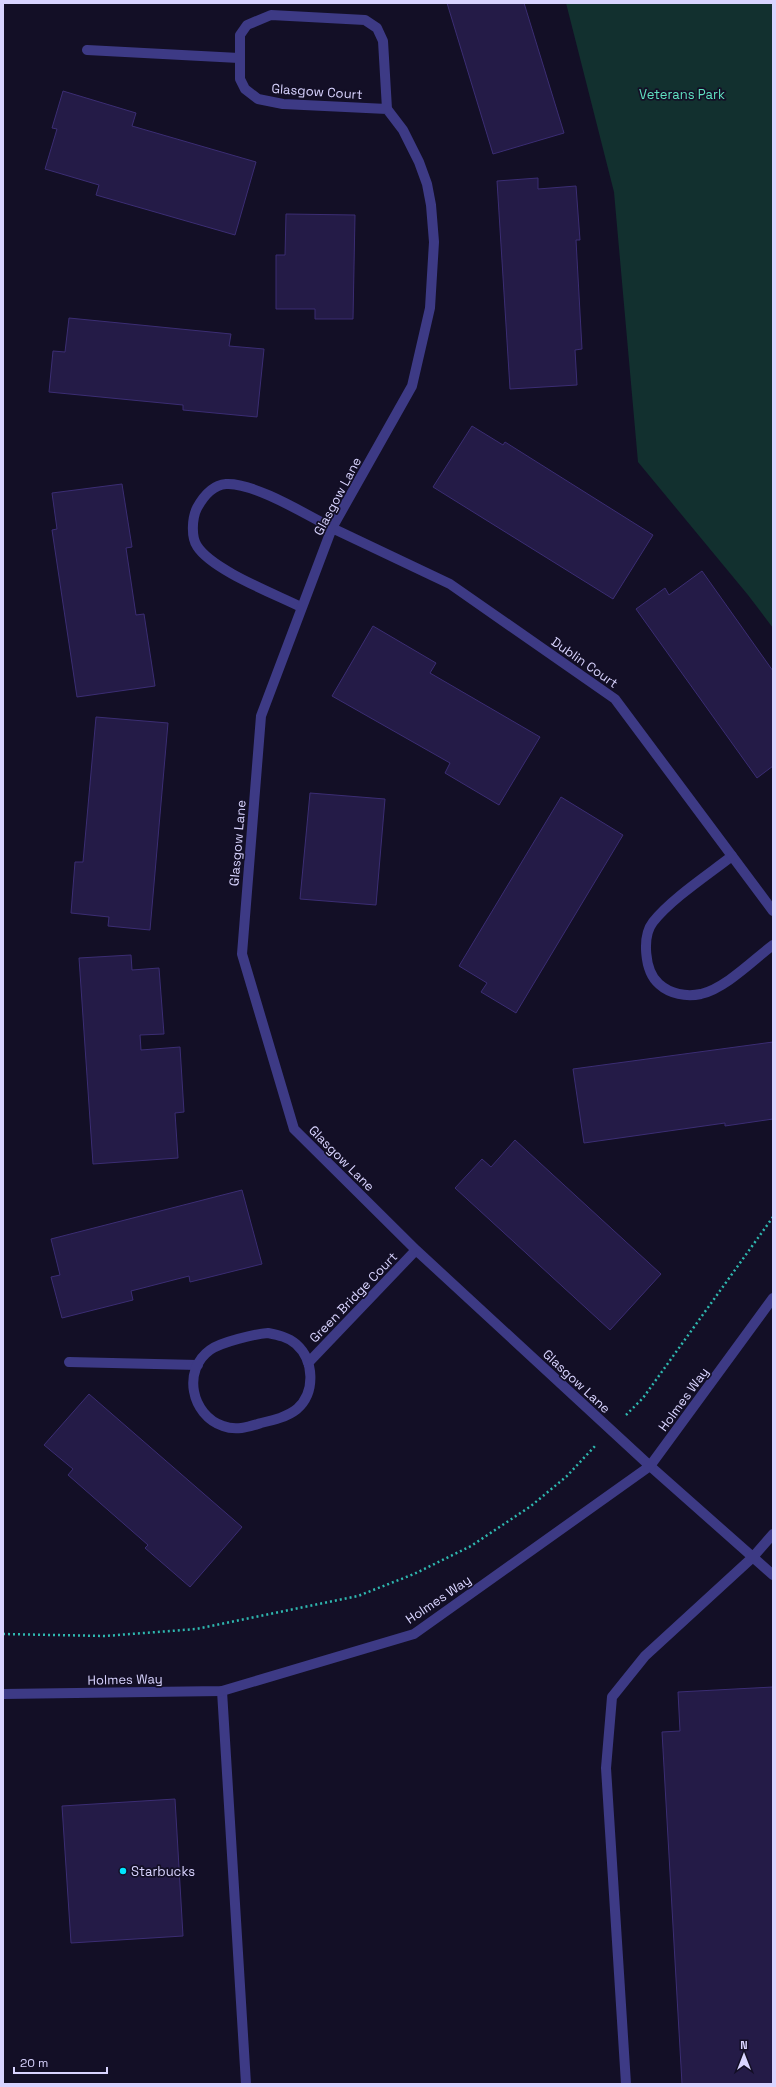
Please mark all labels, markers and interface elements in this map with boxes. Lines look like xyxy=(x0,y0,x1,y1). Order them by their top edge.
street label: Glasgow Court xyxy=(271,80,363,103)
park label: Veterans Park xyxy=(639,86,725,103)
street label: Glasgow Lane xyxy=(310,454,365,538)
street label: Dublin Court xyxy=(548,633,621,692)
street label: Glasgow Lane xyxy=(225,799,250,887)
street label: Glasgow Lane xyxy=(305,1122,378,1195)
street label: Green Bridge Court xyxy=(306,1248,401,1346)
street label: Glasgow Lane xyxy=(539,1346,614,1417)
street label: Holmes Way xyxy=(654,1364,712,1435)
street label: Holmes Way xyxy=(402,1571,474,1627)
street label: Holmes Way xyxy=(87,1670,163,1689)
place label: Starbucks xyxy=(131,1863,195,1880)
marker: Starbucks xyxy=(118,1866,128,1876)
north arrow xyxy=(724,2035,764,2075)
text: N xyxy=(740,2038,748,2052)
scale bar xyxy=(14,2049,107,2075)
text: 20 m xyxy=(20,2055,48,2071)

